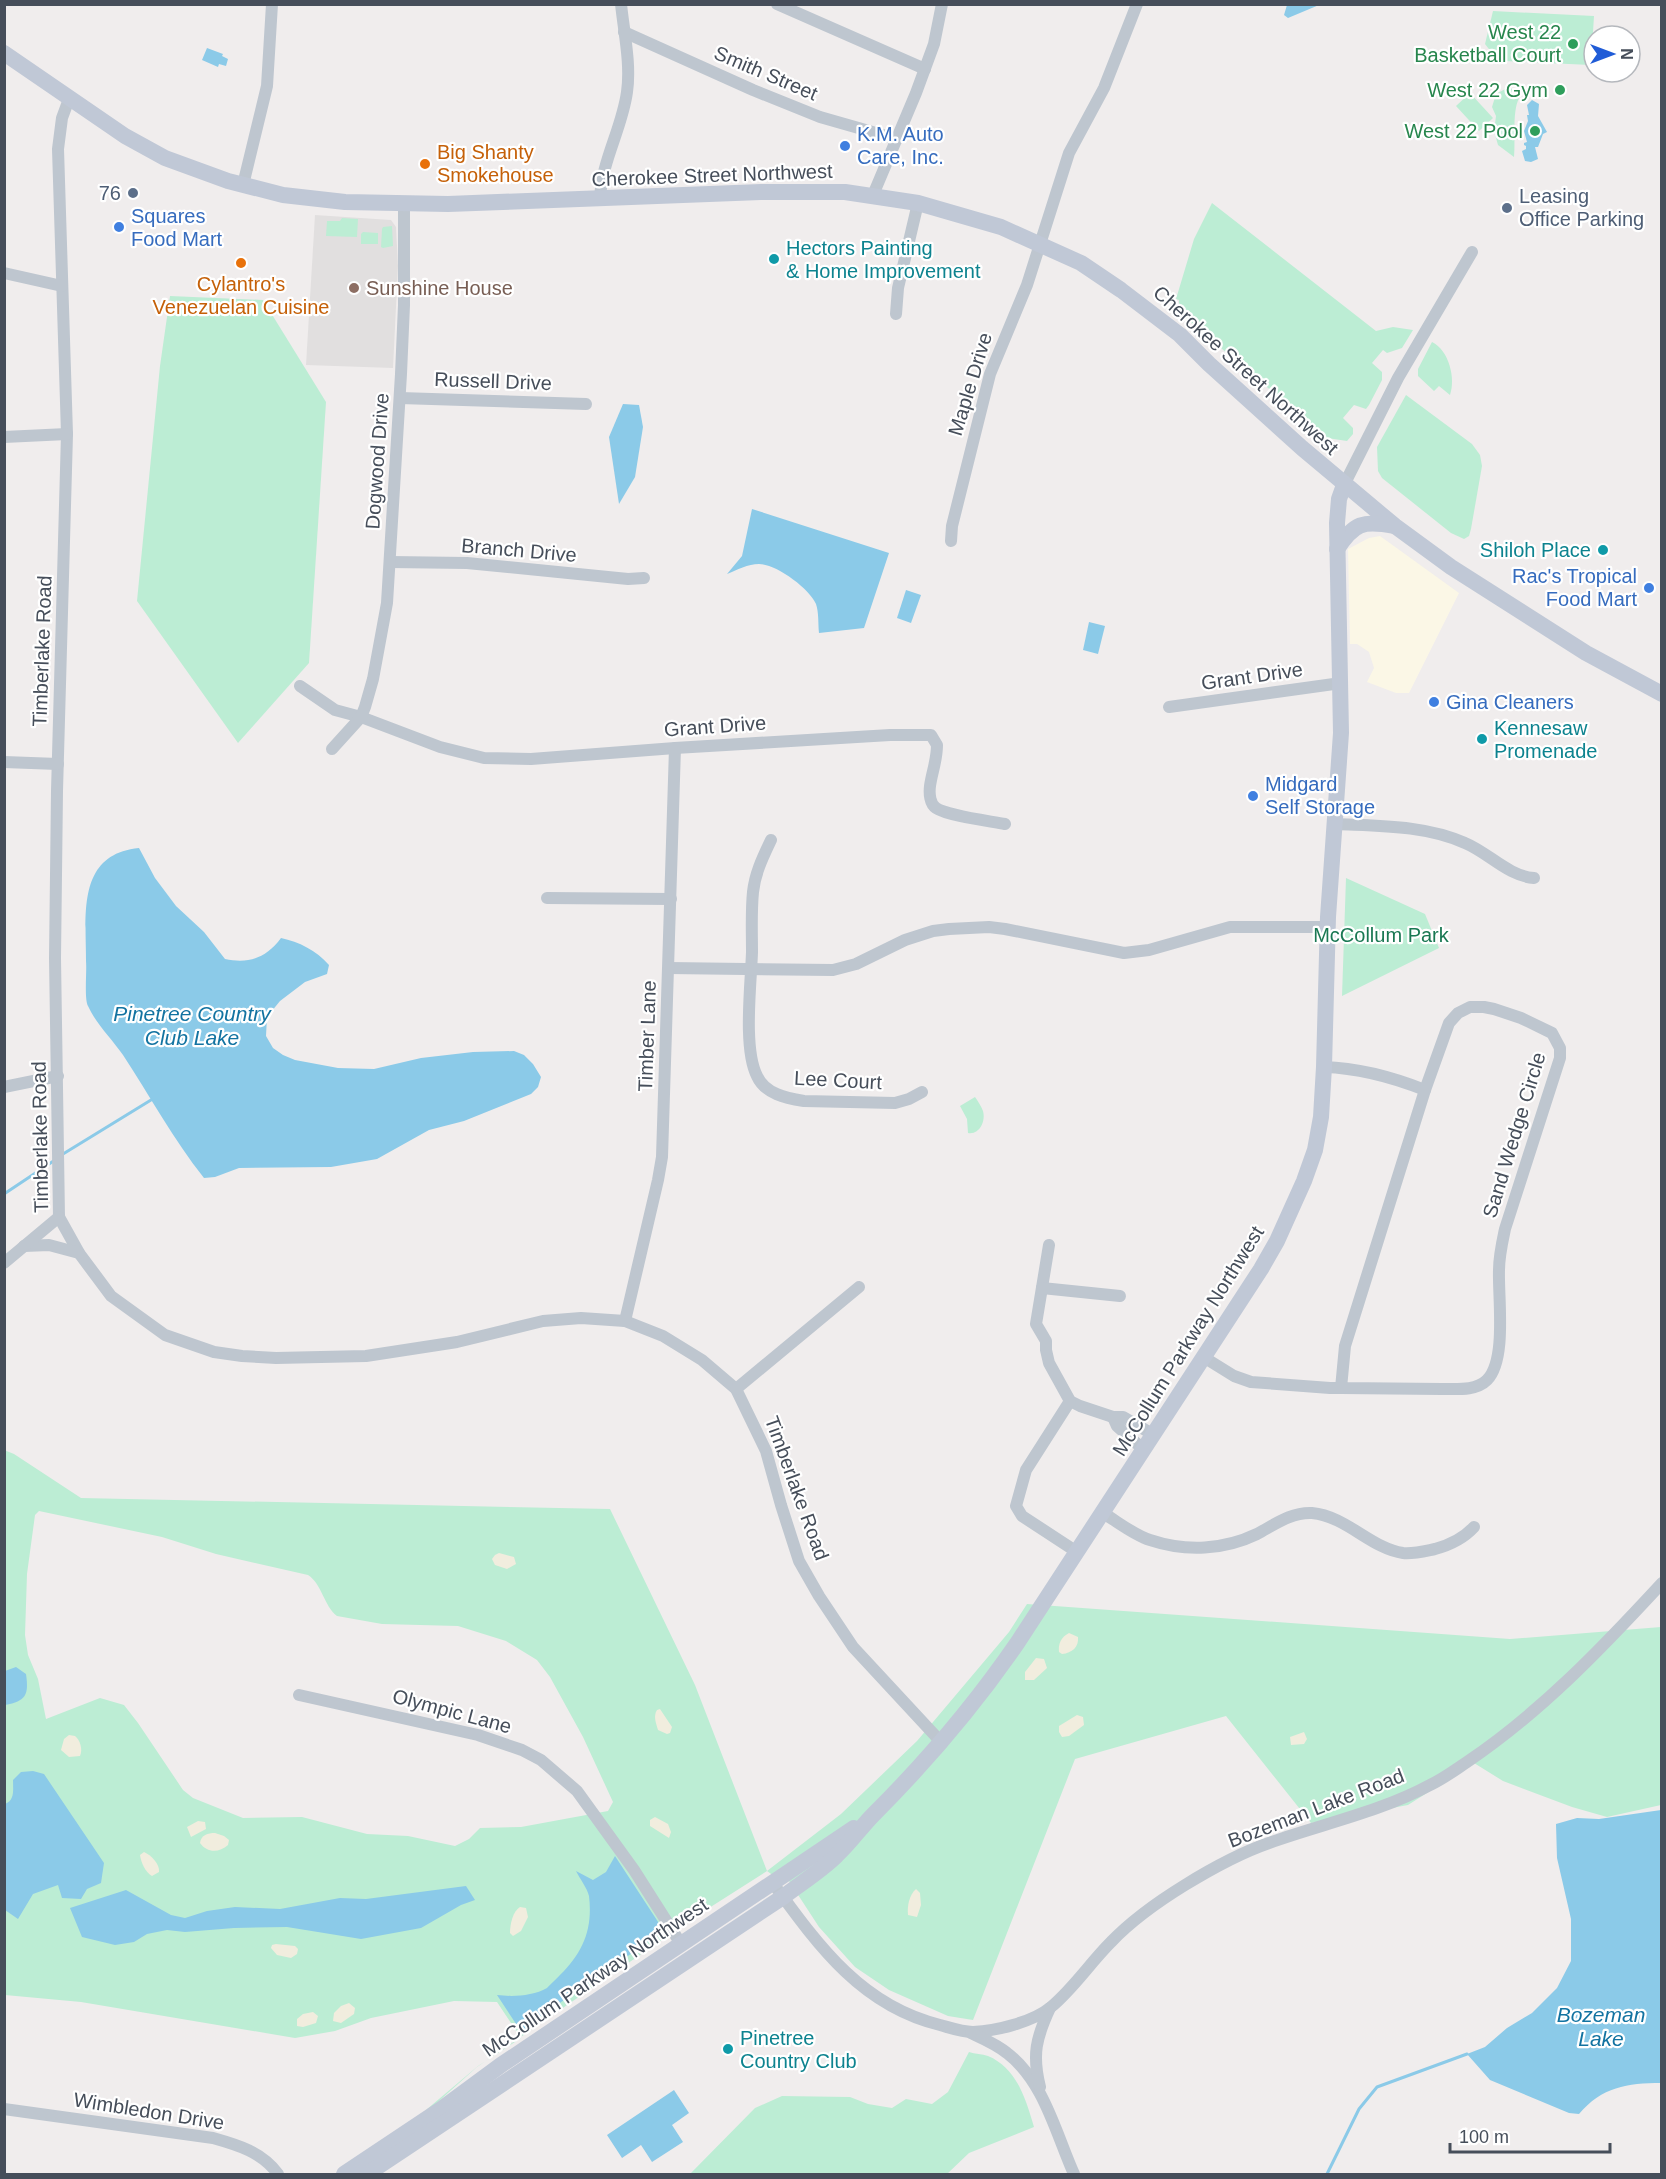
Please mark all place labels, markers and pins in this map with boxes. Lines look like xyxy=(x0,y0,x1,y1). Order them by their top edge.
place label: West 22 Basketball Court xyxy=(1414,21,1561,66)
marker: West 22 Basketball Court xyxy=(1566,37,1580,51)
place label: West 22 Gym xyxy=(1427,79,1548,101)
marker: West 22 Gym xyxy=(1553,83,1567,97)
place label: West 22 Pool xyxy=(1404,120,1523,142)
place label: K.M. Auto Care, Inc. xyxy=(857,123,944,168)
marker: West 22 Pool xyxy=(1528,124,1542,138)
marker: K.M. Auto Care, Inc. xyxy=(838,139,852,153)
place label: Big Shanty Smokehouse xyxy=(437,141,554,186)
marker: Big Shanty Smokehouse xyxy=(418,157,432,171)
place label: 76 xyxy=(99,182,121,204)
place label: Leasing Office Parking xyxy=(1519,185,1644,230)
marker: 76 xyxy=(126,186,140,200)
marker: Leasing Office Parking xyxy=(1500,201,1514,215)
place label: Squares Food Mart xyxy=(131,205,223,250)
marker: Squares Food Mart xyxy=(112,220,126,234)
place label: Hectors Painting & Home Improvement xyxy=(786,237,981,282)
marker: Hectors Painting & Home Improvement xyxy=(767,252,781,266)
marker: Cylantro's Venezuelan Cuisine xyxy=(234,256,248,270)
place label: Cylantro's Venezuelan Cuisine xyxy=(153,273,329,318)
place label: Sunshine House xyxy=(366,277,513,299)
marker: Sunshine House xyxy=(347,281,361,295)
place label: Shiloh Place xyxy=(1480,539,1591,561)
marker: Shiloh Place xyxy=(1596,543,1610,557)
place label: Rac's Tropical Food Mart xyxy=(1512,565,1637,610)
marker: Rac's Tropical Food Mart xyxy=(1642,581,1656,595)
place label: Gina Cleaners xyxy=(1446,691,1574,713)
marker: Gina Cleaners xyxy=(1427,695,1441,709)
place label: Kennesaw Promenade xyxy=(1494,717,1597,762)
marker: Kennesaw Promenade xyxy=(1475,732,1489,746)
place label: Midgard Self Storage xyxy=(1265,773,1375,818)
marker: Midgard Self Storage xyxy=(1246,789,1260,803)
place label: Pinetree Country Club xyxy=(740,2027,857,2072)
marker: Pinetree Country Club xyxy=(721,2042,735,2056)

